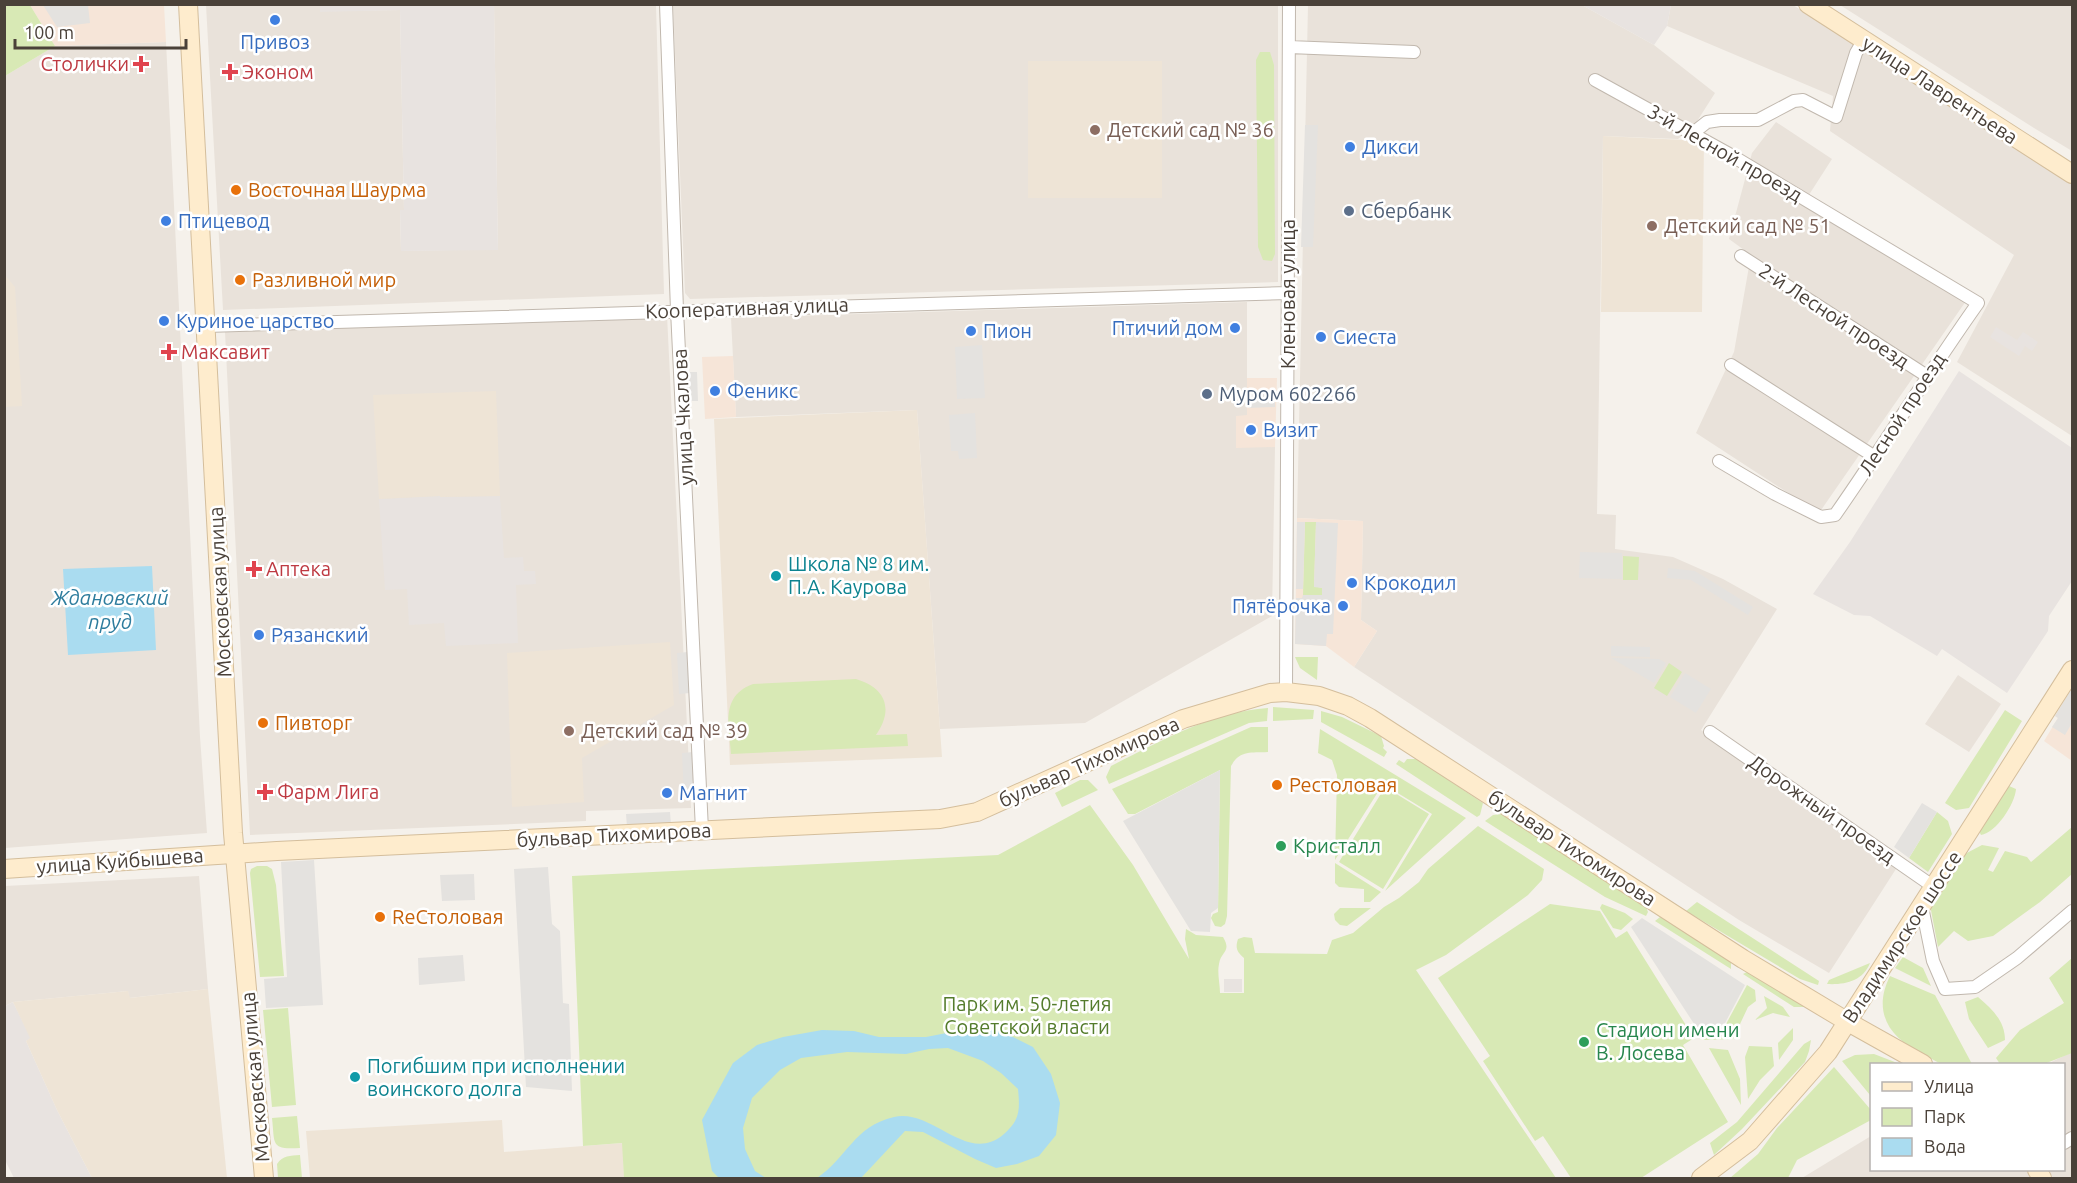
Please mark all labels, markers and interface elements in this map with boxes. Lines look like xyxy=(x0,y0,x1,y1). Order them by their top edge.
scale bar xyxy=(15,12,186,50)
marker: Привоз xyxy=(268,13,282,27)
text: 100 m xyxy=(24,22,74,42)
place label: Привоз xyxy=(240,30,310,53)
street label: улица Лаврентьева xyxy=(1858,31,2022,148)
place label: Столички xyxy=(40,52,129,75)
marker: Столички xyxy=(134,57,148,71)
place label: Эконом xyxy=(242,60,314,83)
marker: Эконом xyxy=(223,65,237,79)
street label: 3-й Лесной проезд xyxy=(1644,99,1807,206)
place label: Детский сад № 36 xyxy=(1107,118,1274,141)
marker: Детский сад № 36 xyxy=(1088,123,1102,137)
place label: Дикси xyxy=(1362,135,1419,158)
marker: Дикси xyxy=(1343,140,1357,154)
place label: Восточная Шаурма xyxy=(248,178,426,201)
marker: Восточная Шаурма xyxy=(229,183,243,197)
place label: Сбербанк xyxy=(1361,199,1452,222)
marker: Сбербанк xyxy=(1342,204,1356,218)
place label: Птицевод xyxy=(178,209,270,232)
marker: Птицевод xyxy=(159,214,173,228)
place label: Детский сад № 51 xyxy=(1664,214,1831,237)
street label: Кленовая улица xyxy=(1276,219,1299,369)
marker: Детский сад № 51 xyxy=(1645,219,1659,233)
street label: 2-й Лесной проезд xyxy=(1755,258,1914,373)
place label: Разливной мир xyxy=(252,268,396,291)
marker: Разливной мир xyxy=(233,273,247,287)
street label: Кооперативная улица xyxy=(645,292,849,323)
place label: Куриное царство xyxy=(176,309,334,332)
marker: Куриное царство xyxy=(157,314,171,328)
place label: Птичий дом xyxy=(1112,316,1223,339)
place label: Пион xyxy=(983,319,1032,342)
marker: Птичий дом xyxy=(1228,321,1242,335)
marker: Пион xyxy=(964,324,978,338)
place label: Сиеста xyxy=(1333,325,1397,348)
marker: Сиеста xyxy=(1314,330,1328,344)
place label: Максавит xyxy=(181,340,270,363)
marker: Максавит xyxy=(162,345,176,359)
street label: улица Чкалова xyxy=(667,348,698,486)
street label: Лесной проезд xyxy=(1853,348,1950,479)
place label: Феникс xyxy=(727,379,798,402)
place label: Муром 602266 xyxy=(1219,382,1356,405)
marker: Феникс xyxy=(708,384,722,398)
marker: Муром 602266 xyxy=(1200,387,1214,401)
place label: Визит xyxy=(1263,418,1318,441)
marker: Визит xyxy=(1244,423,1258,437)
street label: Московская улица xyxy=(204,506,235,678)
place label: Школа № 8 им. П.А. Каурова xyxy=(788,552,929,598)
place label: Аптека xyxy=(266,557,331,580)
marker: Аптека xyxy=(247,562,261,576)
marker: Школа № 8 им. П.А. Каурова xyxy=(769,569,783,583)
place label: Крокодил xyxy=(1364,571,1456,594)
marker: Крокодил xyxy=(1345,576,1359,590)
water label: Ждановский пруд xyxy=(51,585,168,633)
place label: Пятёрочка xyxy=(1232,594,1331,617)
marker: Пятёрочка xyxy=(1336,599,1350,613)
place label: Рязанский xyxy=(271,623,369,646)
marker: Рязанский xyxy=(252,628,266,642)
place label: Пивторг xyxy=(275,711,352,734)
street label: бульвар Тихомирова xyxy=(995,711,1183,812)
marker: Пивторг xyxy=(256,716,270,730)
place label: Детский сад № 39 xyxy=(581,719,748,742)
marker: Детский сад № 39 xyxy=(562,724,576,738)
street label: Дорожный проезд xyxy=(1744,749,1900,868)
place label: Рестоловая xyxy=(1289,773,1397,796)
marker: Рестоловая xyxy=(1270,778,1284,792)
place label: Фарм Лига xyxy=(277,780,379,803)
place label: Магнит xyxy=(679,781,747,804)
marker: Фарм Лига xyxy=(258,785,272,799)
street label: бульвар Тихомирова xyxy=(1484,785,1660,910)
marker: Магнит xyxy=(660,786,674,800)
street label: бульвар Тихомирова xyxy=(516,818,712,851)
place label: Кристалл xyxy=(1293,834,1381,857)
marker: Кристалл xyxy=(1274,839,1288,853)
street label: улица Куйбышева xyxy=(36,843,204,878)
street label: Владимирское шоссе xyxy=(1837,846,1966,1027)
place label: ReСтоловая xyxy=(392,905,503,928)
marker: ReСтоловая xyxy=(373,910,387,924)
street label: Московская улица xyxy=(236,991,273,1163)
park label: Парк им. 50-летия Советской власти xyxy=(942,992,1112,1038)
place label: Стадион имени В. Лосева xyxy=(1596,1018,1740,1064)
marker: Стадион имени В. Лосева xyxy=(1577,1035,1591,1049)
place label: Погибшим при исполнении воинского долга xyxy=(367,1054,625,1100)
legend xyxy=(1870,1063,2065,1171)
marker: Погибшим при исполнении воинского долга xyxy=(348,1070,362,1084)
text: Улица xyxy=(1924,1076,1974,1096)
text: Парк xyxy=(1924,1106,1965,1126)
text: Вода xyxy=(1924,1136,1966,1156)

